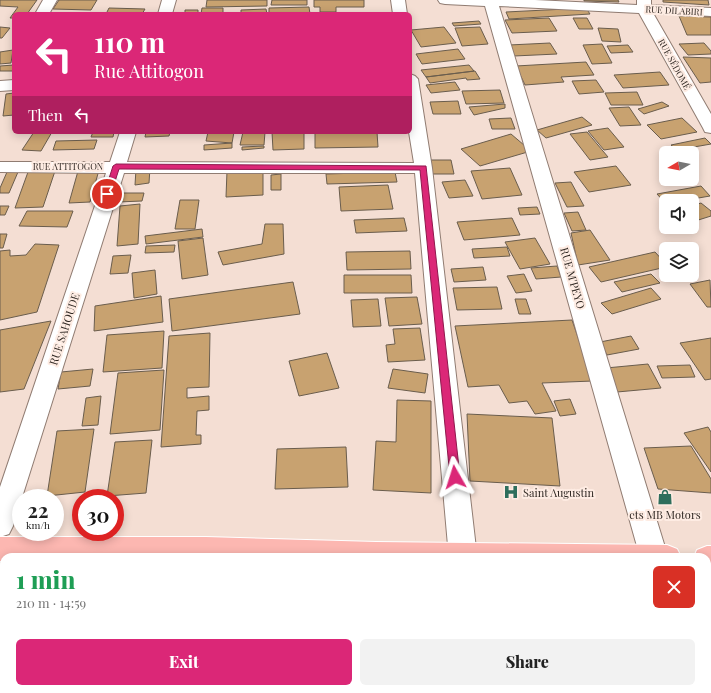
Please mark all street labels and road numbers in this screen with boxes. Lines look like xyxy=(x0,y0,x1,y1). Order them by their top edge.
street label: RUE DILABIRI xyxy=(645,3,703,17)
street label: RUE SÉDOMÉ xyxy=(656,36,694,92)
street label: RUE ATTITOGON xyxy=(33,160,104,172)
street label: RUE M'PEYO xyxy=(557,246,589,310)
street label: RUE SAHOUDE xyxy=(45,291,83,367)

